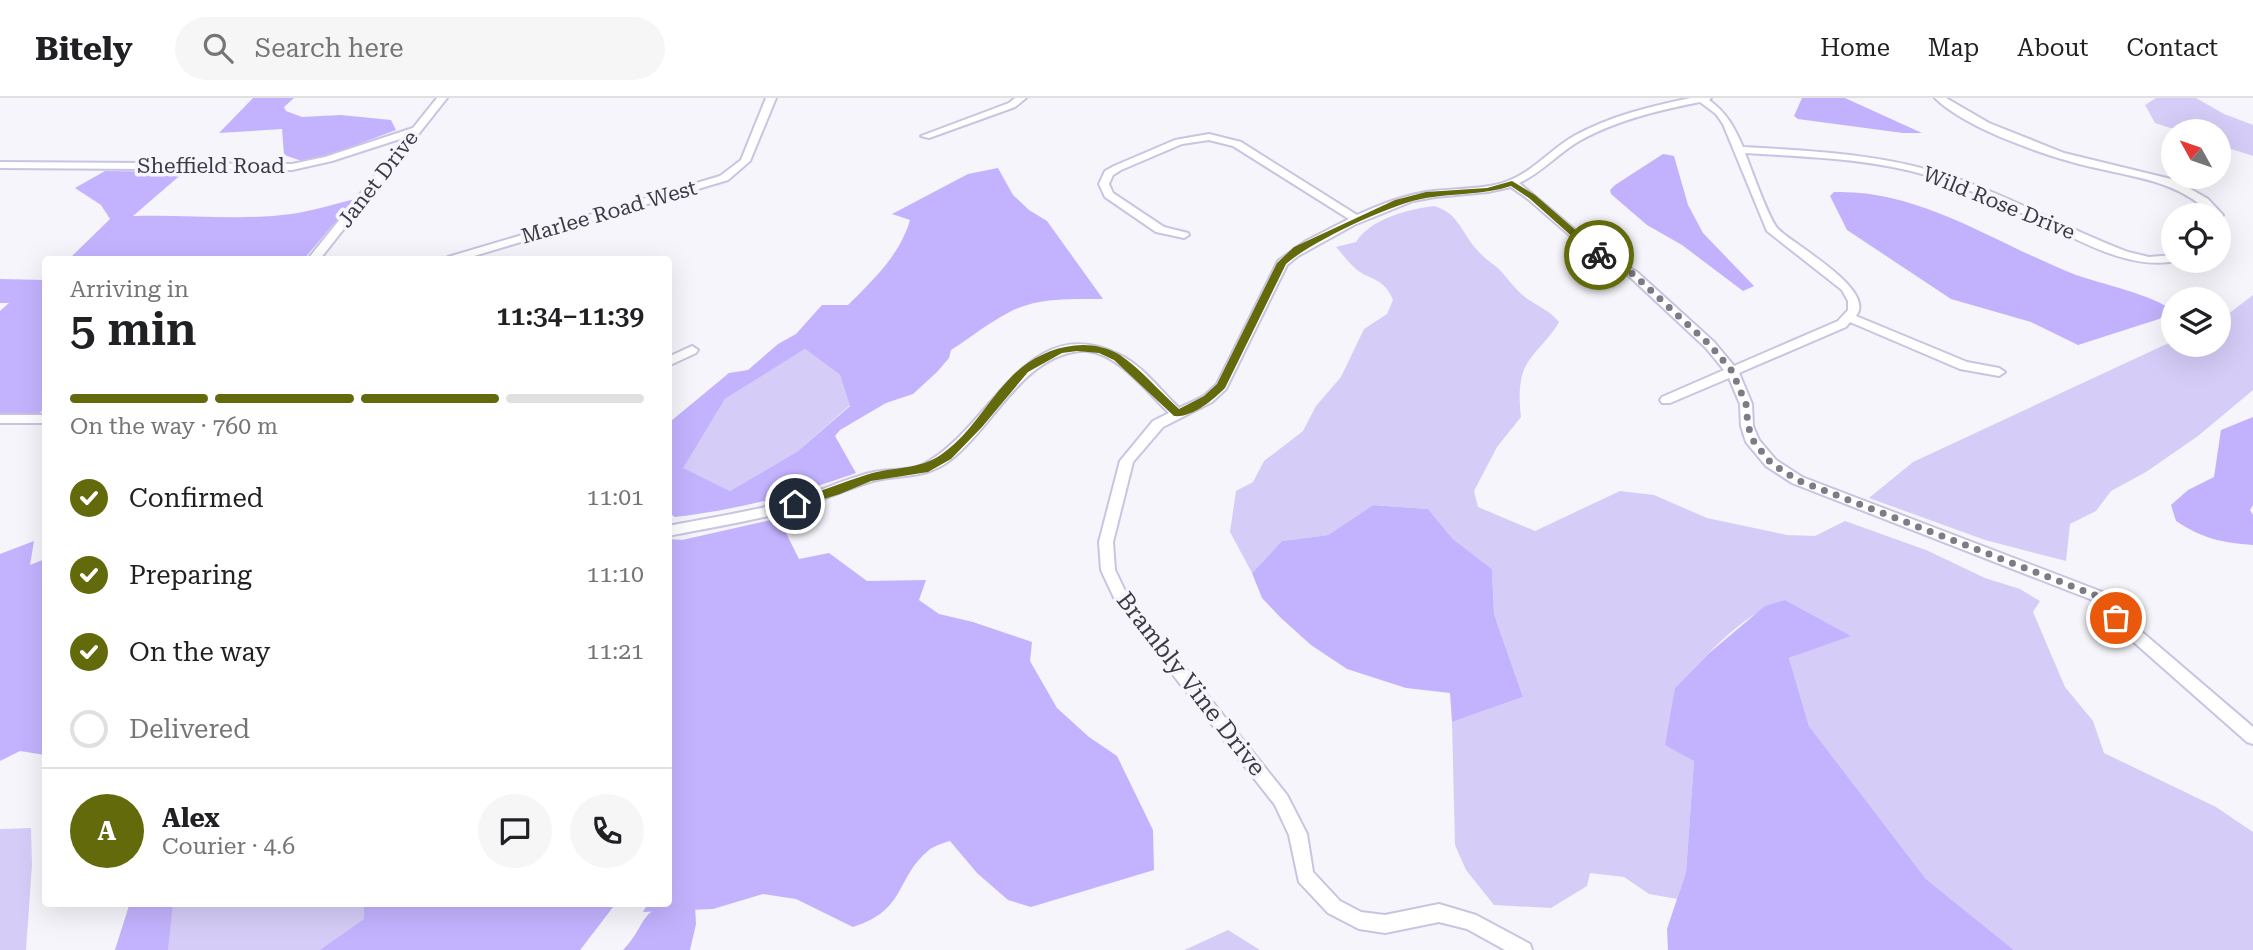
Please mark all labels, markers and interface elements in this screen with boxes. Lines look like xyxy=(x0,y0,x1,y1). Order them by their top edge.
search box xyxy=(175,17,665,80)
text: Bitely xyxy=(35,29,133,68)
icon: search xyxy=(199,29,237,67)
text: Search here xyxy=(255,33,404,63)
text: Home xyxy=(1820,34,1890,62)
text: Map xyxy=(1928,34,1979,62)
text: About xyxy=(2017,34,2088,62)
text: Contact xyxy=(2126,34,2218,62)
north arrow xyxy=(2161,119,2231,189)
map controls xyxy=(2161,119,2231,357)
street label: Janet Drive xyxy=(333,126,423,232)
street label: Sheffield Road xyxy=(137,154,285,178)
street label: Wild Rose Drive xyxy=(1919,162,2079,244)
street label: Marlee Road West xyxy=(518,175,700,249)
button: locate xyxy=(2161,203,2231,273)
courier xyxy=(1564,220,1634,290)
icon: bike xyxy=(1580,236,1618,274)
text: Arriving in xyxy=(70,276,189,303)
button: layers xyxy=(2161,287,2231,357)
text: 11:34–11:39 xyxy=(496,301,644,331)
text: 5 min xyxy=(70,302,197,356)
text: On the way · 760 m xyxy=(70,413,278,440)
pin xyxy=(765,474,825,534)
icon: check xyxy=(70,479,108,517)
text: Confirmed xyxy=(129,483,264,513)
text: 11:01 xyxy=(587,484,644,511)
icon: home xyxy=(776,485,814,523)
icon: check xyxy=(70,556,108,594)
text: Preparing xyxy=(129,560,252,590)
text: 11:10 xyxy=(587,561,644,588)
street label: Brambly Vine Drive xyxy=(1111,587,1271,781)
pin xyxy=(2086,588,2146,648)
icon: bag xyxy=(2097,599,2135,637)
icon: check xyxy=(70,633,108,671)
text: On the way xyxy=(129,637,270,667)
text: 11:21 xyxy=(587,638,644,665)
text: Delivered xyxy=(129,714,250,744)
button: chat xyxy=(478,794,552,868)
button: phone xyxy=(570,794,644,868)
text: Alex xyxy=(162,803,220,833)
text: A xyxy=(98,816,116,846)
text: Courier · 4.6 xyxy=(162,833,295,860)

